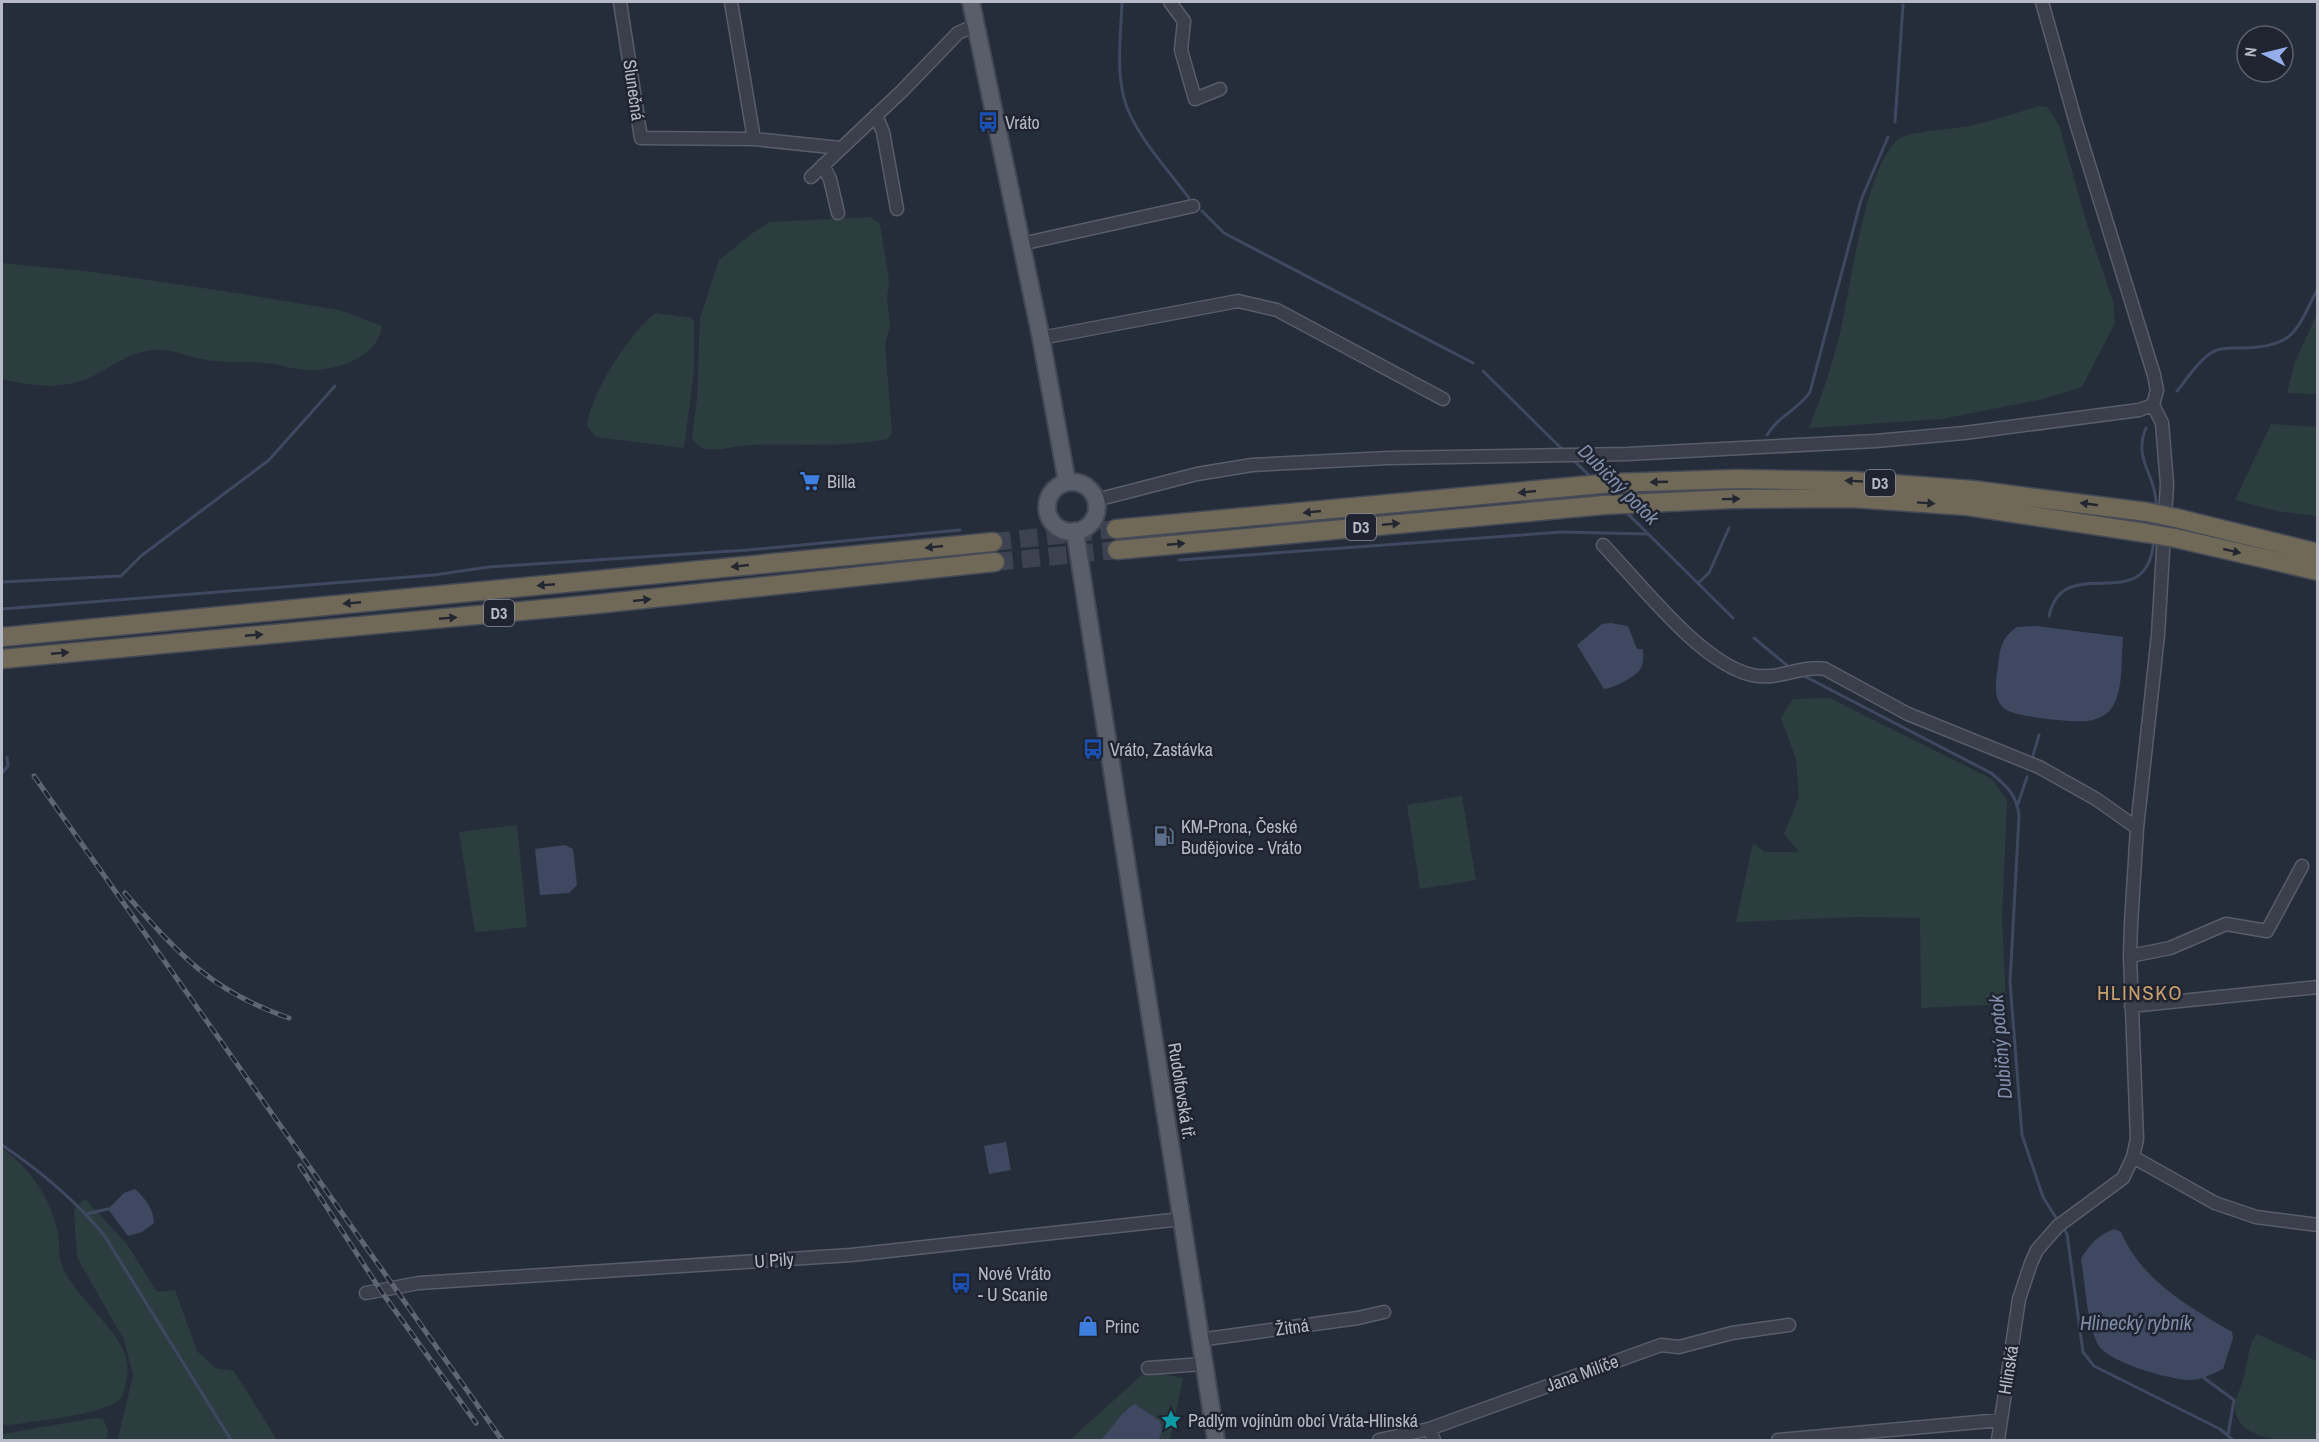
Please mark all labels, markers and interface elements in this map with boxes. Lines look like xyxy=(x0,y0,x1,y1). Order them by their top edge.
north arrow xyxy=(2235,24,2295,84)
text: N xyxy=(2239,46,2262,58)
street label: Slunečná xyxy=(617,58,651,122)
bus stop icon: Vráto xyxy=(976,110,1000,134)
place label: Vráto xyxy=(1005,110,1040,135)
water label: Dubičný potok xyxy=(1572,437,1666,531)
supermarket icon: Billa xyxy=(798,469,822,493)
place label: Billa xyxy=(827,469,856,494)
road number: D3 xyxy=(1865,470,1895,496)
one-way arrow xyxy=(1844,476,1863,486)
one-way arrow xyxy=(1649,477,1668,487)
one-way arrow xyxy=(1517,487,1536,497)
one-way arrow xyxy=(1722,494,1741,504)
one-way arrow xyxy=(1917,499,1936,508)
one-way arrow xyxy=(2080,500,2099,509)
one-way arrow xyxy=(1302,507,1321,517)
road number: D3 xyxy=(1346,514,1376,540)
one-way arrow xyxy=(1381,519,1400,529)
one-way arrow xyxy=(1166,539,1185,549)
one-way arrow xyxy=(925,542,944,552)
one-way arrow xyxy=(2223,547,2241,557)
one-way arrow xyxy=(731,561,750,571)
one-way arrow xyxy=(537,580,556,590)
one-way arrow xyxy=(633,595,652,604)
one-way arrow xyxy=(343,598,362,608)
road number: D3 xyxy=(484,600,514,626)
one-way arrow xyxy=(439,613,458,623)
one-way arrow xyxy=(244,630,263,640)
one-way arrow xyxy=(50,648,69,658)
bus stop icon: Vráto, Zastávka xyxy=(1081,737,1105,761)
place label: Vráto, Zastávka xyxy=(1110,737,1213,762)
place label: KM-Prona, České Budějovice - Vráto xyxy=(1181,814,1302,860)
fuel station icon: KM-Prona, České Budějovice - Vráto xyxy=(1152,824,1176,848)
district label: HLINSKO xyxy=(2097,978,2183,1007)
water label: Dubičný potok xyxy=(1982,993,2018,1100)
street label: Rudolfovská tř. xyxy=(1162,1041,1202,1141)
street label: U Pily xyxy=(753,1246,795,1274)
place label: Nové Vráto - U Scanie xyxy=(978,1261,1051,1307)
bus stop icon: Nové Vráto - U Scanie xyxy=(949,1271,973,1295)
water label: Hlinecký rybník xyxy=(2080,1309,2193,1336)
street label: Žitná xyxy=(1274,1312,1310,1342)
shop icon: Princ xyxy=(1076,1314,1100,1338)
place label: Princ xyxy=(1105,1314,1139,1339)
street label: Hlinská xyxy=(1992,1344,2024,1396)
street label: Jana Milíče xyxy=(1542,1348,1622,1398)
place icon: Padlým vojínům obcí Vráta-Hlinská xyxy=(1159,1408,1183,1432)
place label: Padlým vojínům obcí Vráta-Hlinská xyxy=(1188,1408,1418,1433)

